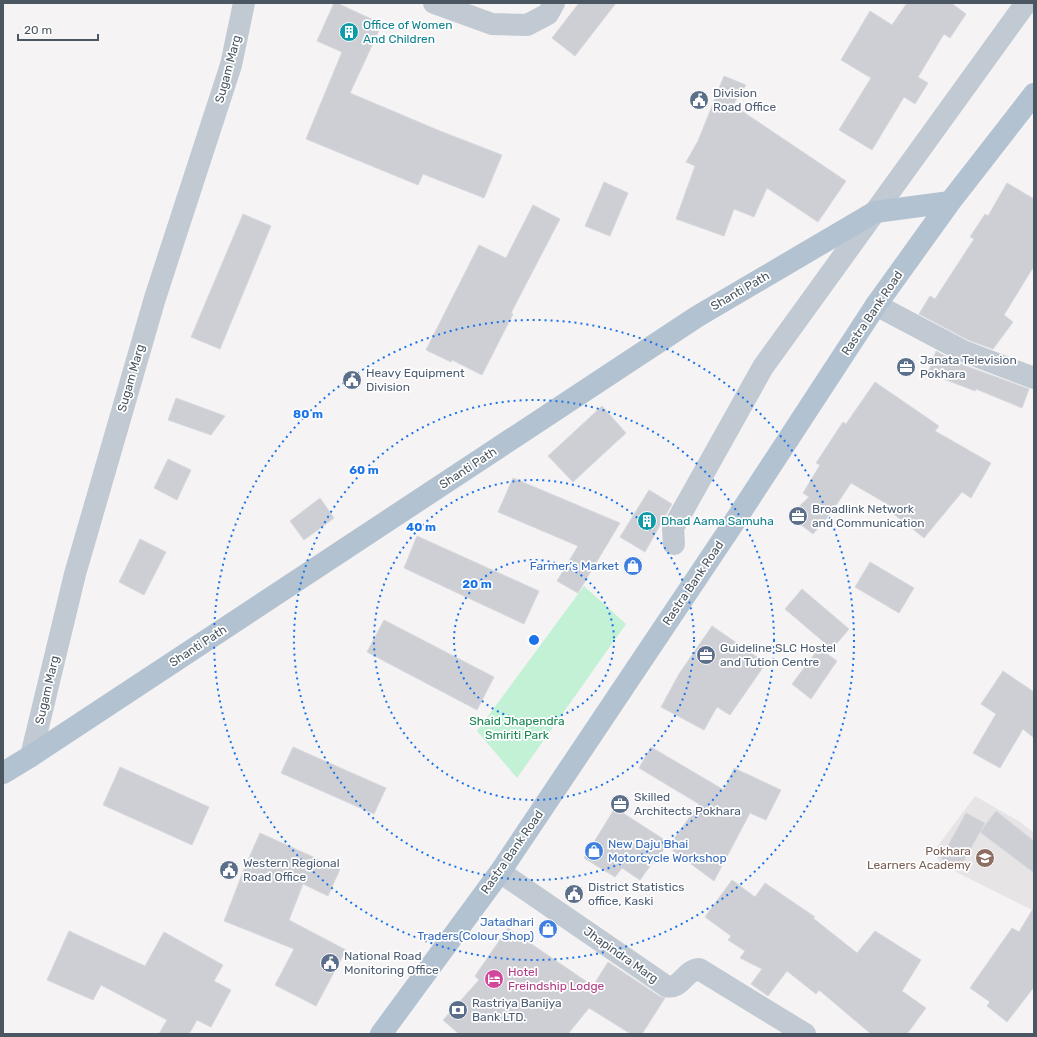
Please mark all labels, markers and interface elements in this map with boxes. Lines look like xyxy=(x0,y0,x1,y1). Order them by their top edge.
scale bar xyxy=(18,16,98,42)
place label: Office of Women And Children xyxy=(363,18,453,46)
building icon: Office of Women And Children xyxy=(338,21,360,43)
text: 20 m xyxy=(24,23,52,37)
street label: Sugam Marg xyxy=(212,33,244,105)
place label: Division Road Office xyxy=(713,86,776,114)
public building icon: Division Road Office xyxy=(688,89,710,111)
street label: Rastra Bank Road xyxy=(839,268,905,358)
street label: Shanti Path xyxy=(708,269,772,313)
street label: Sugam Marg xyxy=(115,343,147,413)
place label: Janata Television Pokhara xyxy=(920,353,1017,381)
office icon: Janata Television Pokhara xyxy=(895,356,917,378)
place label: Heavy Equipment Division xyxy=(366,366,465,394)
public building icon: Heavy Equipment Division xyxy=(341,369,363,391)
text: 80 m xyxy=(293,407,323,421)
street label: Shanti Path xyxy=(437,444,499,492)
text: 60 m xyxy=(349,463,379,477)
place label: Broadlink Network and Communication xyxy=(812,502,925,530)
office icon: Broadlink Network and Communication xyxy=(787,505,809,527)
building icon: Dhad Aama Samuha xyxy=(636,510,658,532)
place label: Dhad Aama Samuha xyxy=(661,514,774,528)
text: 40 m xyxy=(406,520,436,534)
street label: Rastra Bank Road xyxy=(660,538,726,628)
shop icon: Farmer's Market xyxy=(622,555,644,577)
place label: Farmer's Market xyxy=(530,559,619,573)
text: 20 m xyxy=(462,577,492,591)
street label: Shanti Path xyxy=(167,622,229,670)
centre of rings xyxy=(527,633,541,647)
place label: Guideline SLC Hostel and Tution Centre xyxy=(720,641,836,669)
office icon: Guideline SLC Hostel and Tution Centre xyxy=(695,644,717,666)
street label: Sugam Marg xyxy=(32,654,62,726)
park label: Shaid Jhapendra Smiriti Park xyxy=(469,714,565,742)
place label: Skilled Architects Pokhara xyxy=(634,790,741,818)
office icon: Skilled Architects Pokhara xyxy=(609,793,631,815)
street label: Rastra Bank Road xyxy=(478,808,546,896)
place label: New Daju Bhai Motorcycle Workshop xyxy=(608,837,727,865)
shop icon: New Daju Bhai Motorcycle Workshop xyxy=(583,840,605,862)
place label: Pokhara Learners Academy xyxy=(867,844,971,872)
school or university icon: Pokhara Learners Academy xyxy=(974,847,996,869)
place label: Western Regional Road Office xyxy=(243,856,340,884)
public building icon: Western Regional Road Office xyxy=(218,859,240,881)
place label: District Statistics office, Kaski xyxy=(588,880,684,908)
public building icon: District Statistics office, Kaski xyxy=(563,883,585,905)
place label: Jatadhari Traders(Colour Shop) xyxy=(417,915,534,943)
shop icon: Jatadhari Traders(Colour Shop) xyxy=(537,918,559,940)
street label: Jhapindra Marg xyxy=(581,924,661,986)
place label: National Road Monitoring Office xyxy=(344,949,439,977)
public building icon: National Road Monitoring Office xyxy=(319,952,341,974)
place label: Hotel Freindship Lodge xyxy=(508,965,605,993)
hotel icon: Hotel Freindship Lodge xyxy=(483,968,505,990)
place label: Rastriya Banijya Bank LTD. xyxy=(472,996,562,1024)
bank icon: Rastriya Banijya Bank LTD. xyxy=(447,999,469,1021)

